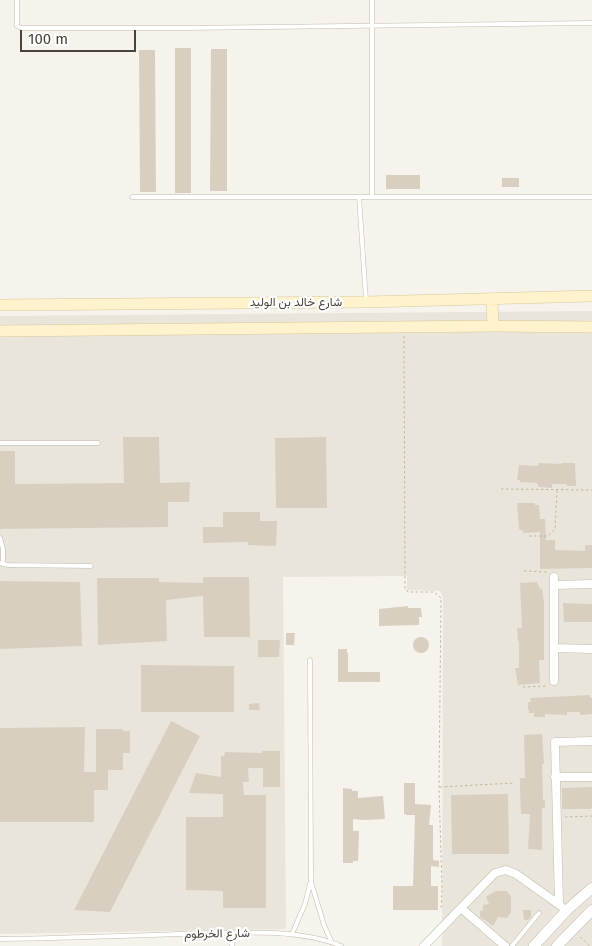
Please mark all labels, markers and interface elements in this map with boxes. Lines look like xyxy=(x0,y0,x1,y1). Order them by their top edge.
scale bar xyxy=(22,20,139,52)
text: 100 m xyxy=(28,30,68,48)
street label: شارع خالد بن الوليد xyxy=(250,296,342,310)
street label: شارع الخرطوم xyxy=(184,926,250,942)

